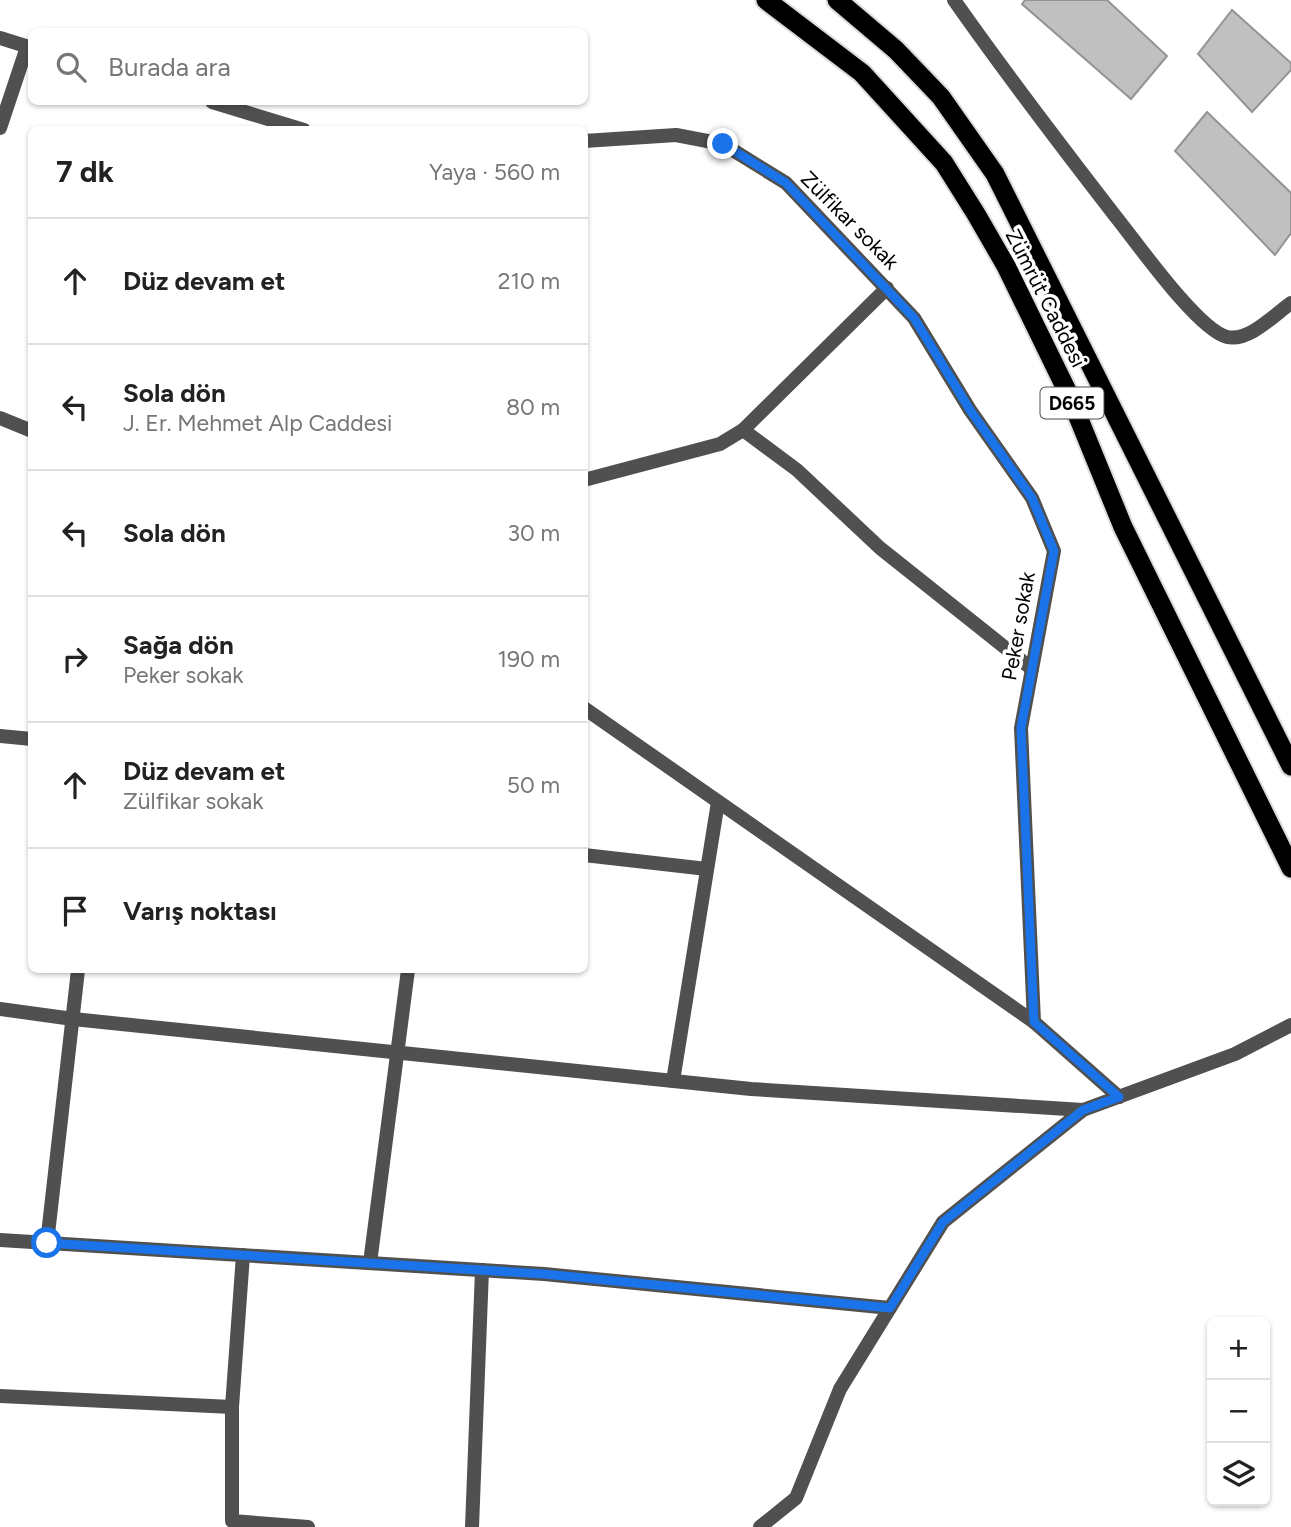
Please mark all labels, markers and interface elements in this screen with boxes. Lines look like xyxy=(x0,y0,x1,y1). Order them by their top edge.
search box xyxy=(28,28,588,105)
icon: search xyxy=(52,48,90,86)
text: Burada ara xyxy=(108,51,231,83)
route end xyxy=(707,128,738,159)
text: 7 dk xyxy=(56,153,114,190)
text: Yaya · 560 m xyxy=(429,158,560,186)
street label: Zülfikar sokak xyxy=(796,166,905,275)
street label: Zümrüt Caddesi xyxy=(1000,225,1092,371)
icon: ahead xyxy=(56,262,94,300)
text: Düz devam et xyxy=(123,265,285,297)
text: 210 m xyxy=(498,267,560,295)
text: Sola dön xyxy=(123,377,226,409)
icon: left xyxy=(56,388,94,426)
road number: D665 xyxy=(1040,388,1104,418)
text: 80 m xyxy=(506,393,560,421)
text: J. Er. Mehmet Alp Caddesi xyxy=(123,409,392,437)
icon: left xyxy=(56,514,94,552)
text: Sola dön xyxy=(123,517,226,549)
text: 30 m xyxy=(507,519,560,547)
street label: Peker sokak xyxy=(996,569,1040,682)
text: Sağa dön xyxy=(123,629,234,661)
icon: right xyxy=(56,640,94,678)
text: 190 m xyxy=(497,645,560,673)
text: Peker sokak xyxy=(123,661,243,689)
text: Düz devam et xyxy=(123,755,285,787)
icon: ahead xyxy=(56,766,94,804)
text: 50 m xyxy=(507,771,560,799)
text: Zülfikar sokak xyxy=(123,787,263,815)
icon: arrive xyxy=(56,892,94,930)
text: Varış noktası xyxy=(123,895,277,927)
route start xyxy=(31,1227,62,1258)
map controls xyxy=(1207,1317,1270,1506)
button: + xyxy=(1207,1317,1270,1380)
button: − xyxy=(1207,1380,1270,1443)
button: layers xyxy=(1207,1443,1270,1506)

